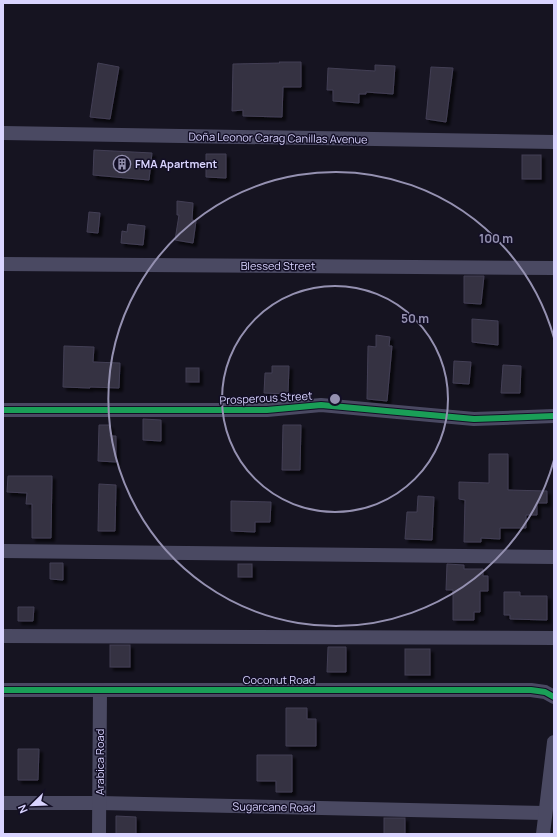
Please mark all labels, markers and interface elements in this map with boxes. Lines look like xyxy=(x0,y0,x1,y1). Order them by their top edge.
street label: Doña Leonor Carag Canillas Avenue xyxy=(188,128,368,147)
building icon: FMA Apartment xyxy=(112,154,132,174)
place label: FMA Apartment xyxy=(135,156,218,171)
text: 100 m xyxy=(479,230,513,247)
street label: Blessed Street xyxy=(241,258,315,273)
text: 50 m xyxy=(401,310,429,327)
street label: Prosperous Street xyxy=(219,388,313,407)
centre of rings xyxy=(328,392,342,406)
street label: Coconut Road xyxy=(243,672,315,687)
street label: Arabica Road xyxy=(92,729,107,795)
north arrow xyxy=(12,785,52,825)
street label: Sugarcane Road xyxy=(232,798,316,815)
text: N xyxy=(14,802,31,816)

